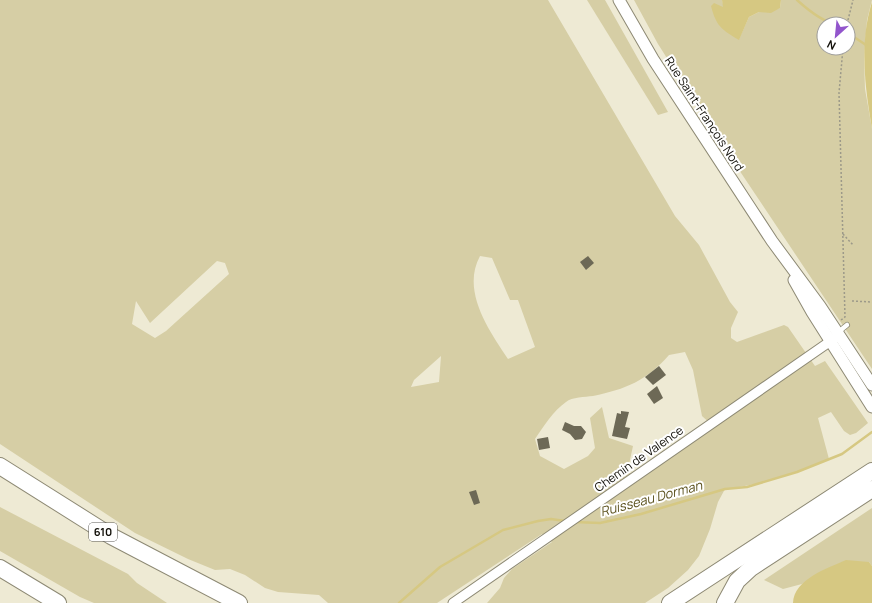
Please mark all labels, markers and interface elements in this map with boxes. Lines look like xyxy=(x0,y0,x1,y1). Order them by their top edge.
north arrow xyxy=(816,16,856,56)
text: N xyxy=(824,37,838,54)
street label: Rue Saint-François Nord xyxy=(661,53,748,174)
street label: Chemin de Valence xyxy=(591,421,687,496)
water label: Ruisseau Dorman xyxy=(598,475,705,520)
road number: 610 xyxy=(89,523,117,541)

